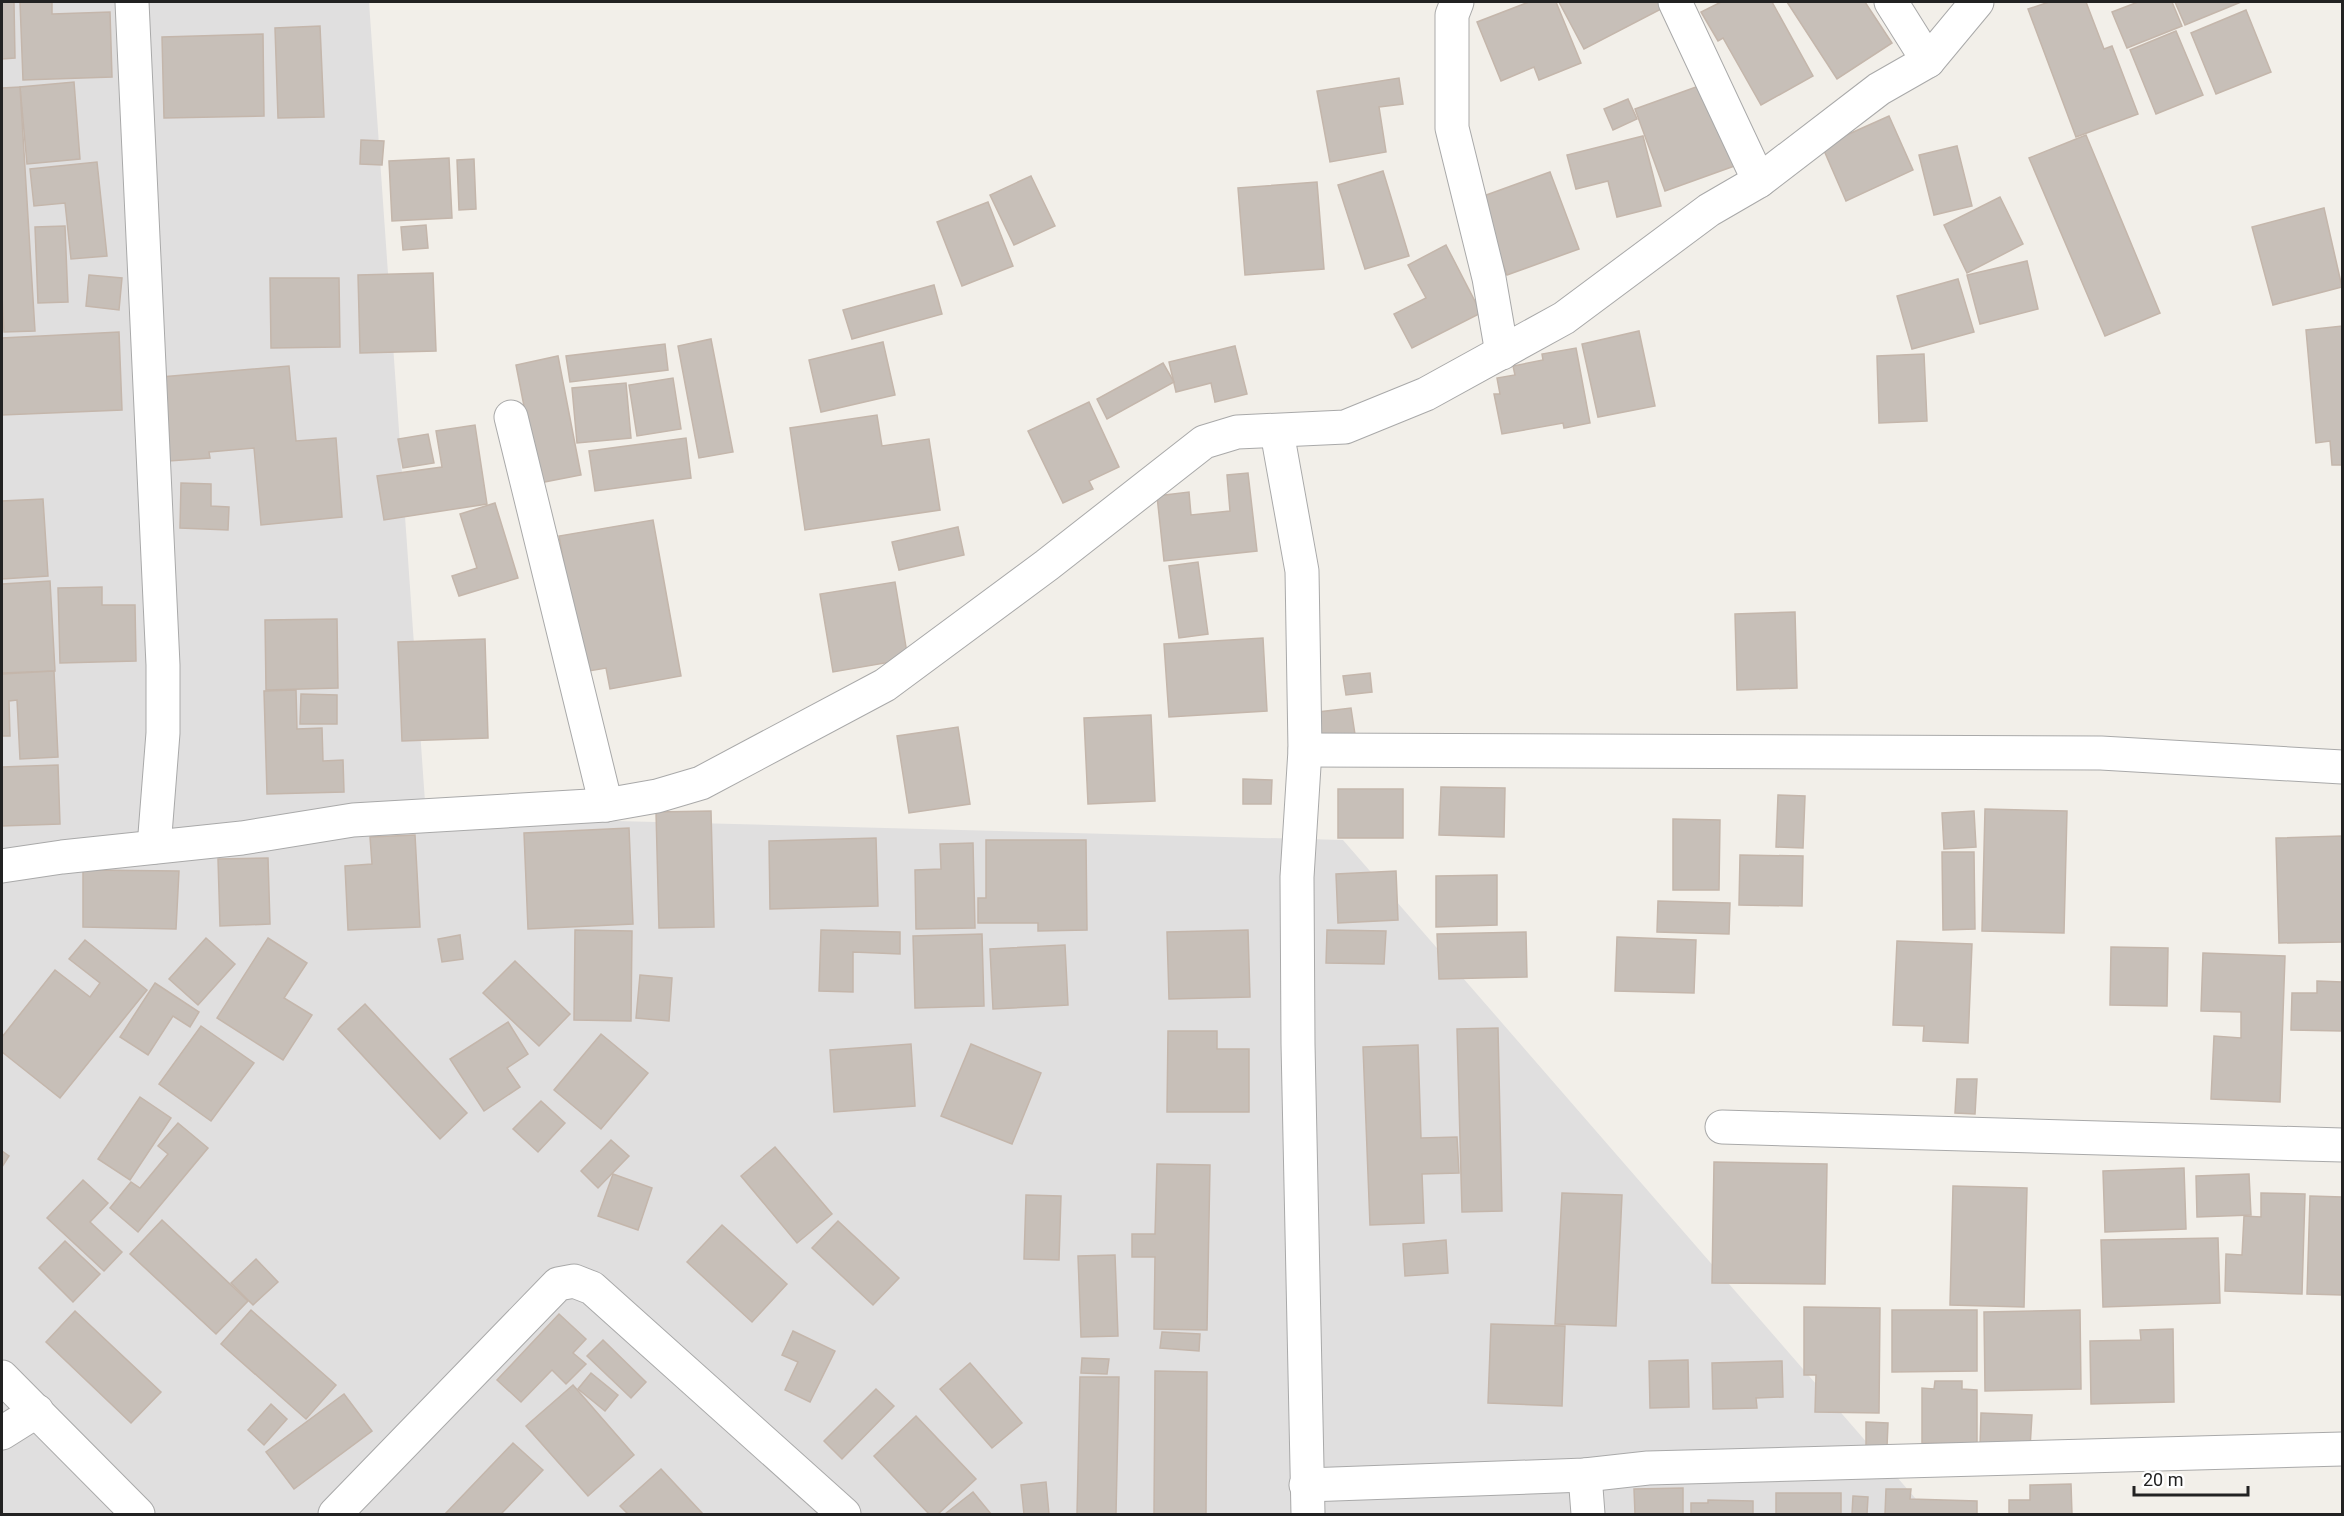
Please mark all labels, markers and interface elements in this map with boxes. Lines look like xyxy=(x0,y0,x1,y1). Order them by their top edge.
scale bar xyxy=(2134,1459,2248,1497)
text: 20 m xyxy=(2143,1469,2183,1490)

